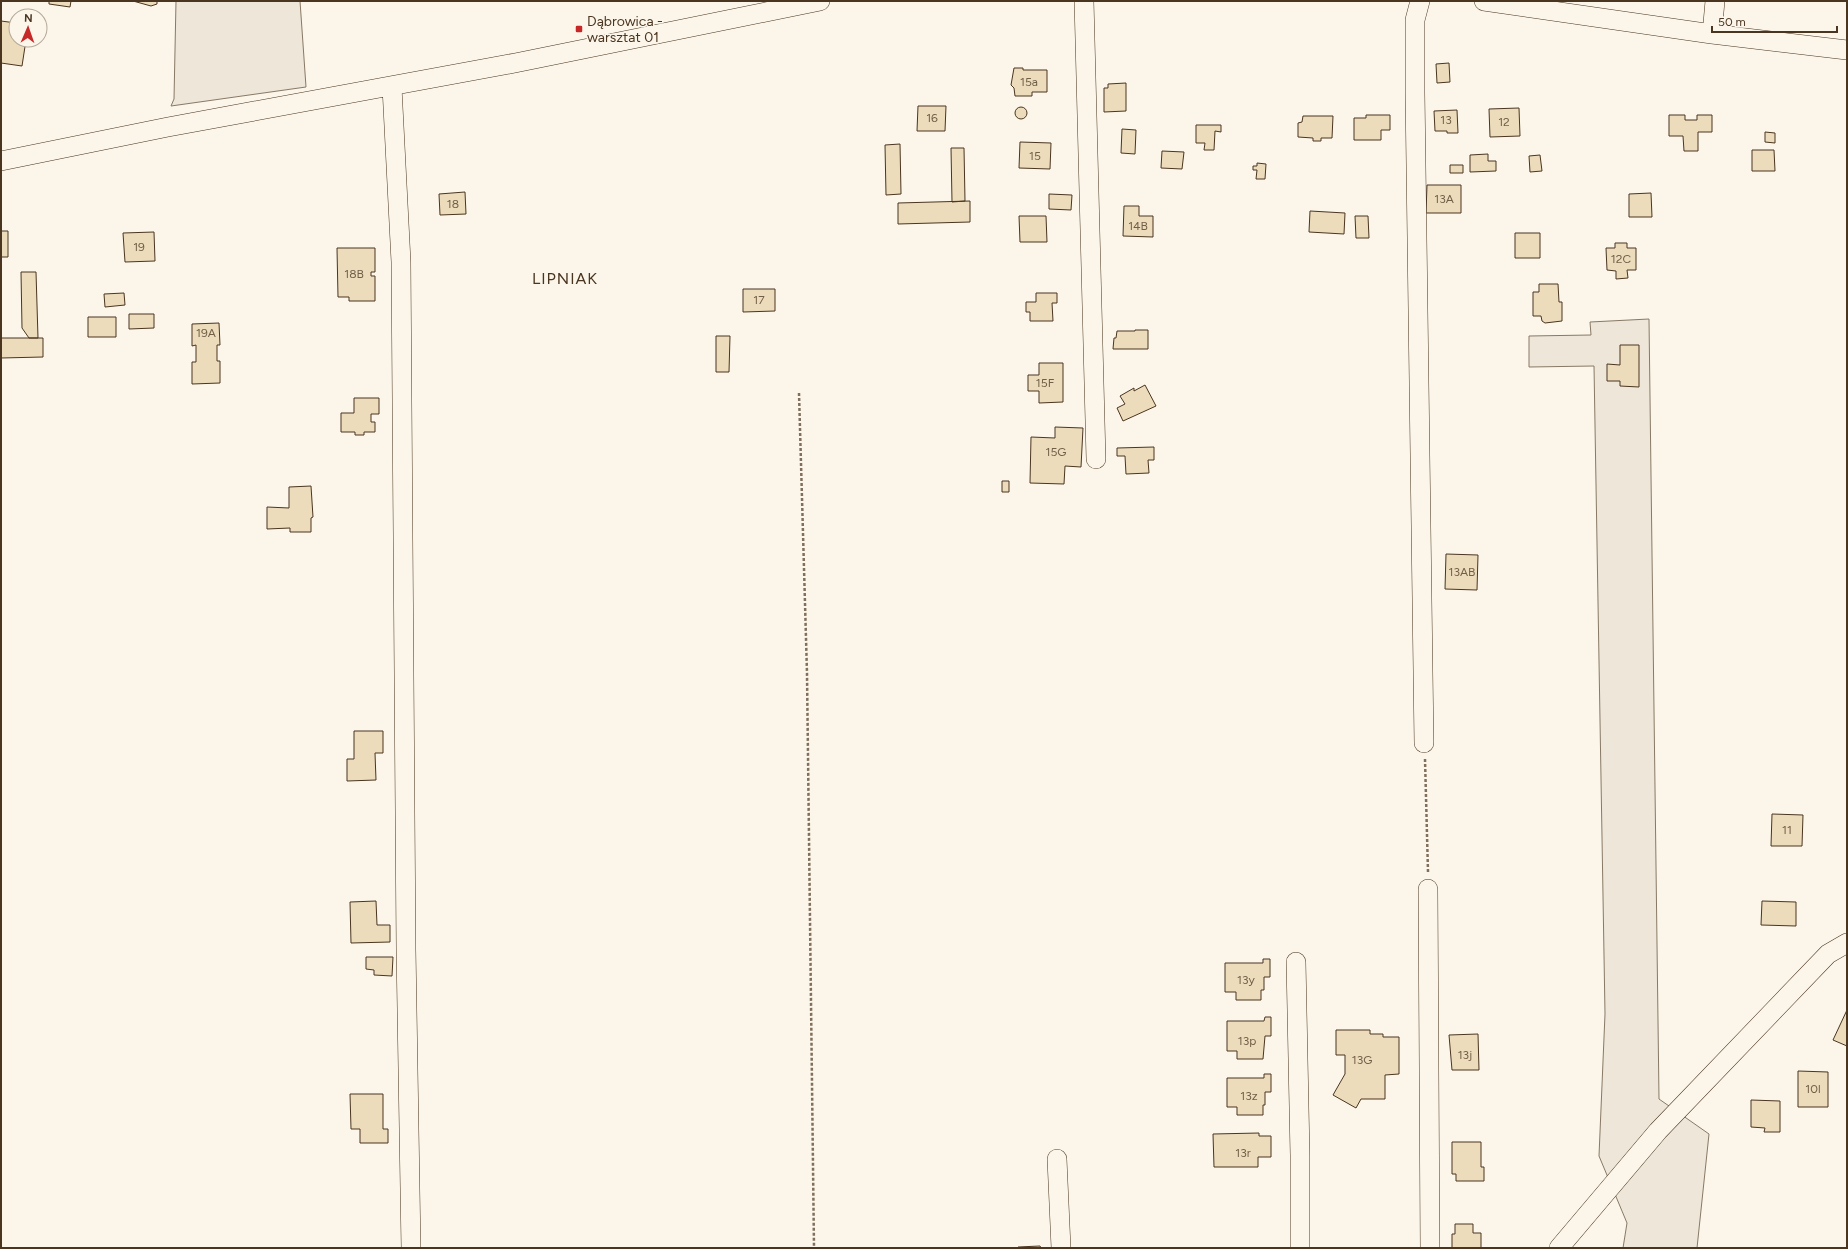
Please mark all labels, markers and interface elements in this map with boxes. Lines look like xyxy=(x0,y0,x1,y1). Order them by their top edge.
north arrow xyxy=(8,8,48,48)
scale bar xyxy=(1712,8,1837,34)
text: N xyxy=(24,12,33,25)
place label: Dąbrowica - warsztat 01 xyxy=(587,13,663,46)
text: 50 m xyxy=(1718,15,1746,29)
marker: Dąbrowica - warsztat 01 xyxy=(574,24,584,34)
house number: 15a xyxy=(1020,75,1038,89)
house number: 16 xyxy=(926,111,938,125)
house number: 13 xyxy=(1440,113,1452,127)
house number: 12 xyxy=(1498,115,1510,129)
house number: 15 xyxy=(1029,149,1041,163)
house number: 13A xyxy=(1434,192,1454,206)
house number: 18 xyxy=(447,197,459,211)
house number: 14B xyxy=(1128,219,1148,233)
house number: 19 xyxy=(133,240,145,254)
house number: 12C xyxy=(1611,252,1632,266)
house number: 18B xyxy=(344,267,364,281)
district label: LIPNIAK xyxy=(532,269,598,288)
house number: 17 xyxy=(753,293,765,307)
house number: 19A xyxy=(196,326,216,340)
house number: 15F xyxy=(1036,376,1055,390)
house number: 15G xyxy=(1046,445,1066,459)
house number: 13AB xyxy=(1449,565,1475,579)
house number: 11 xyxy=(1782,823,1792,837)
house number: 13y xyxy=(1237,973,1256,987)
house number: 13p xyxy=(1238,1034,1256,1048)
house number: 13j xyxy=(1458,1048,1472,1062)
house number: 13G xyxy=(1352,1053,1372,1067)
house number: 10l xyxy=(1805,1082,1821,1096)
house number: 13z xyxy=(1240,1089,1258,1103)
house number: 13r xyxy=(1235,1146,1251,1160)

